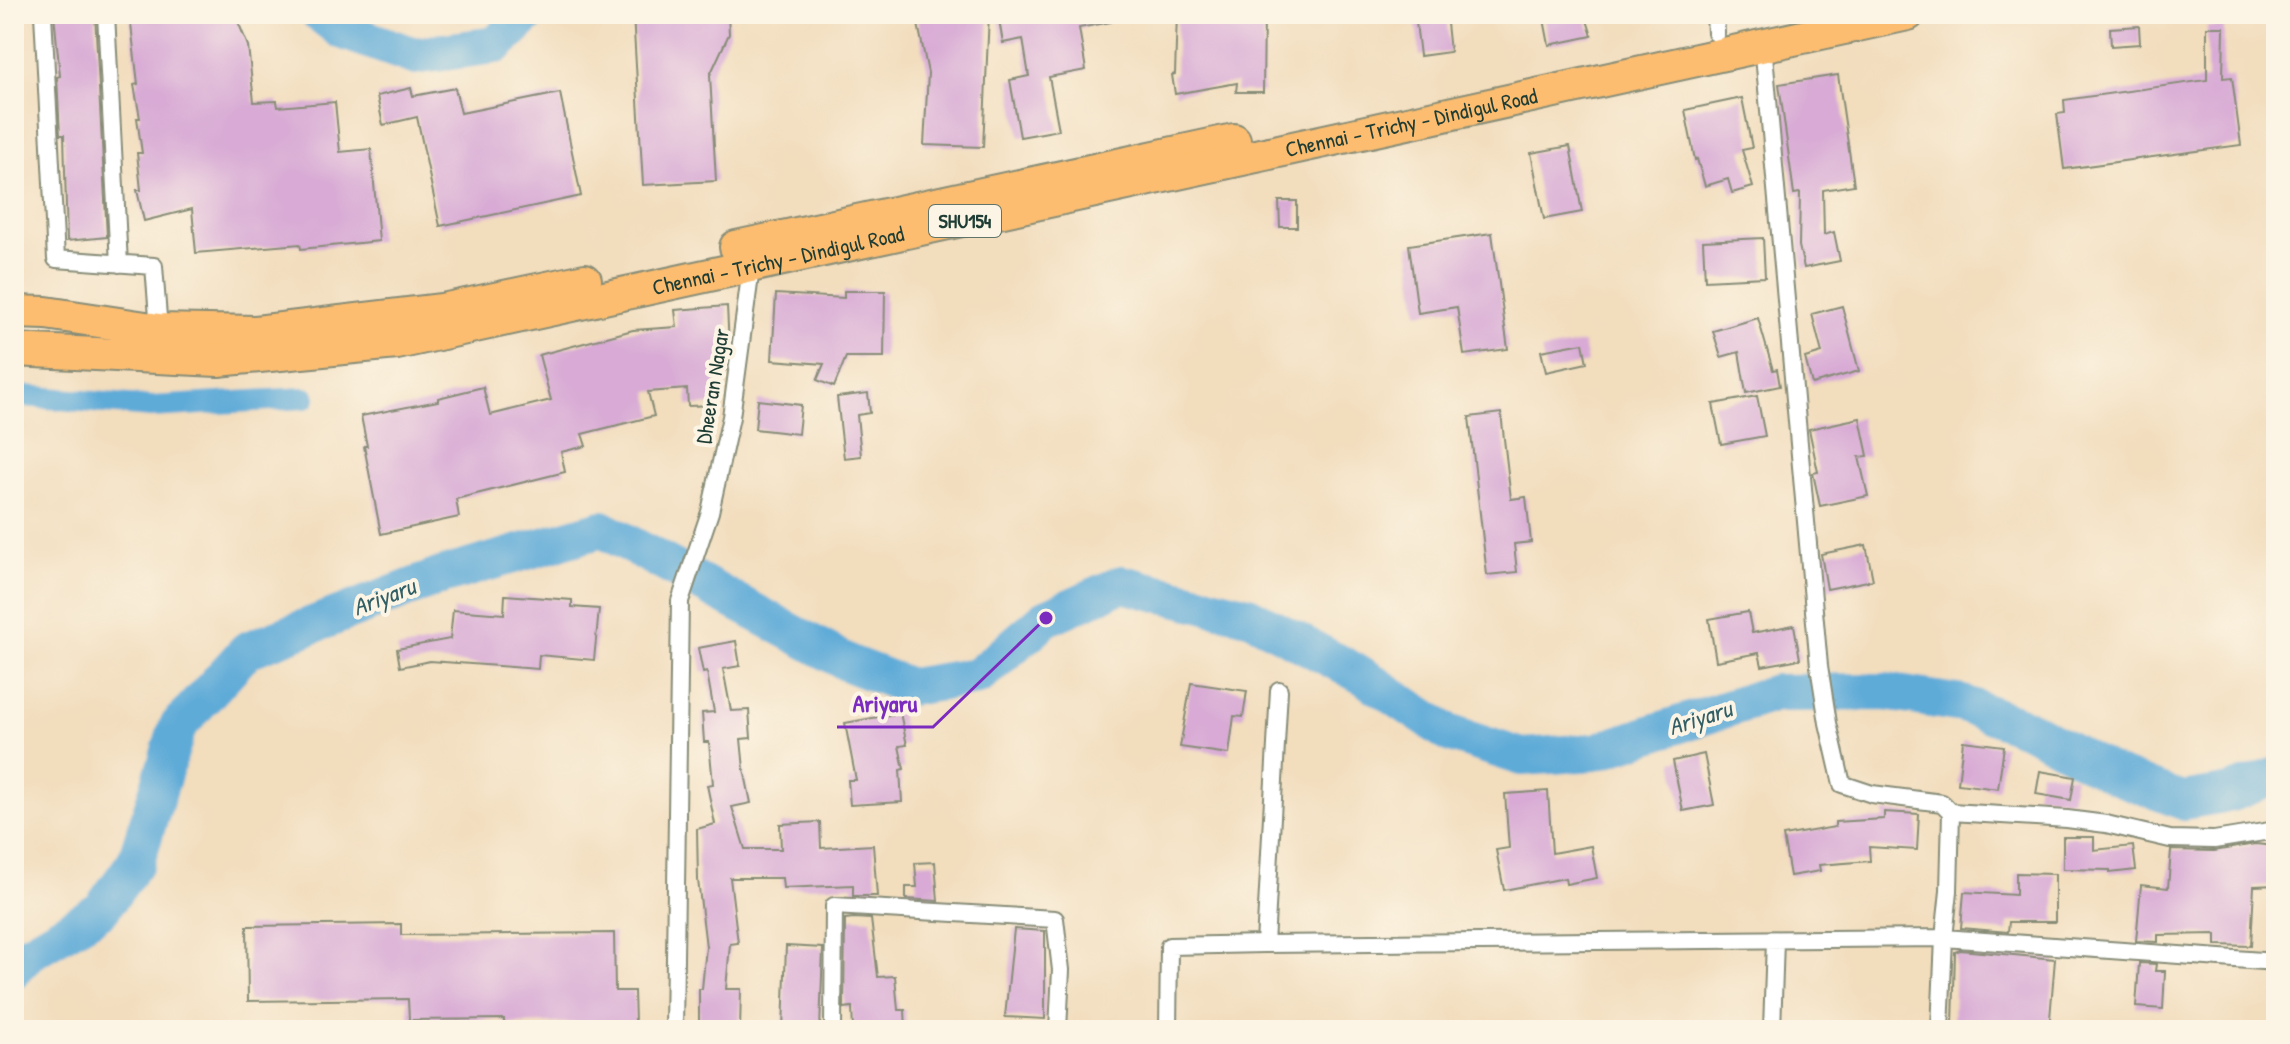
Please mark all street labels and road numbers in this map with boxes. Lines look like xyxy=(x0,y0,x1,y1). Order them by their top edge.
street label: Chennai - Trichy - Dindigul Road xyxy=(1282,80,1540,164)
road number: SHU154 xyxy=(929,205,1001,237)
street label: Chennai - Trichy - Dindigul Road xyxy=(649,218,907,302)
street label: Dheeran Nagar xyxy=(688,326,736,446)

